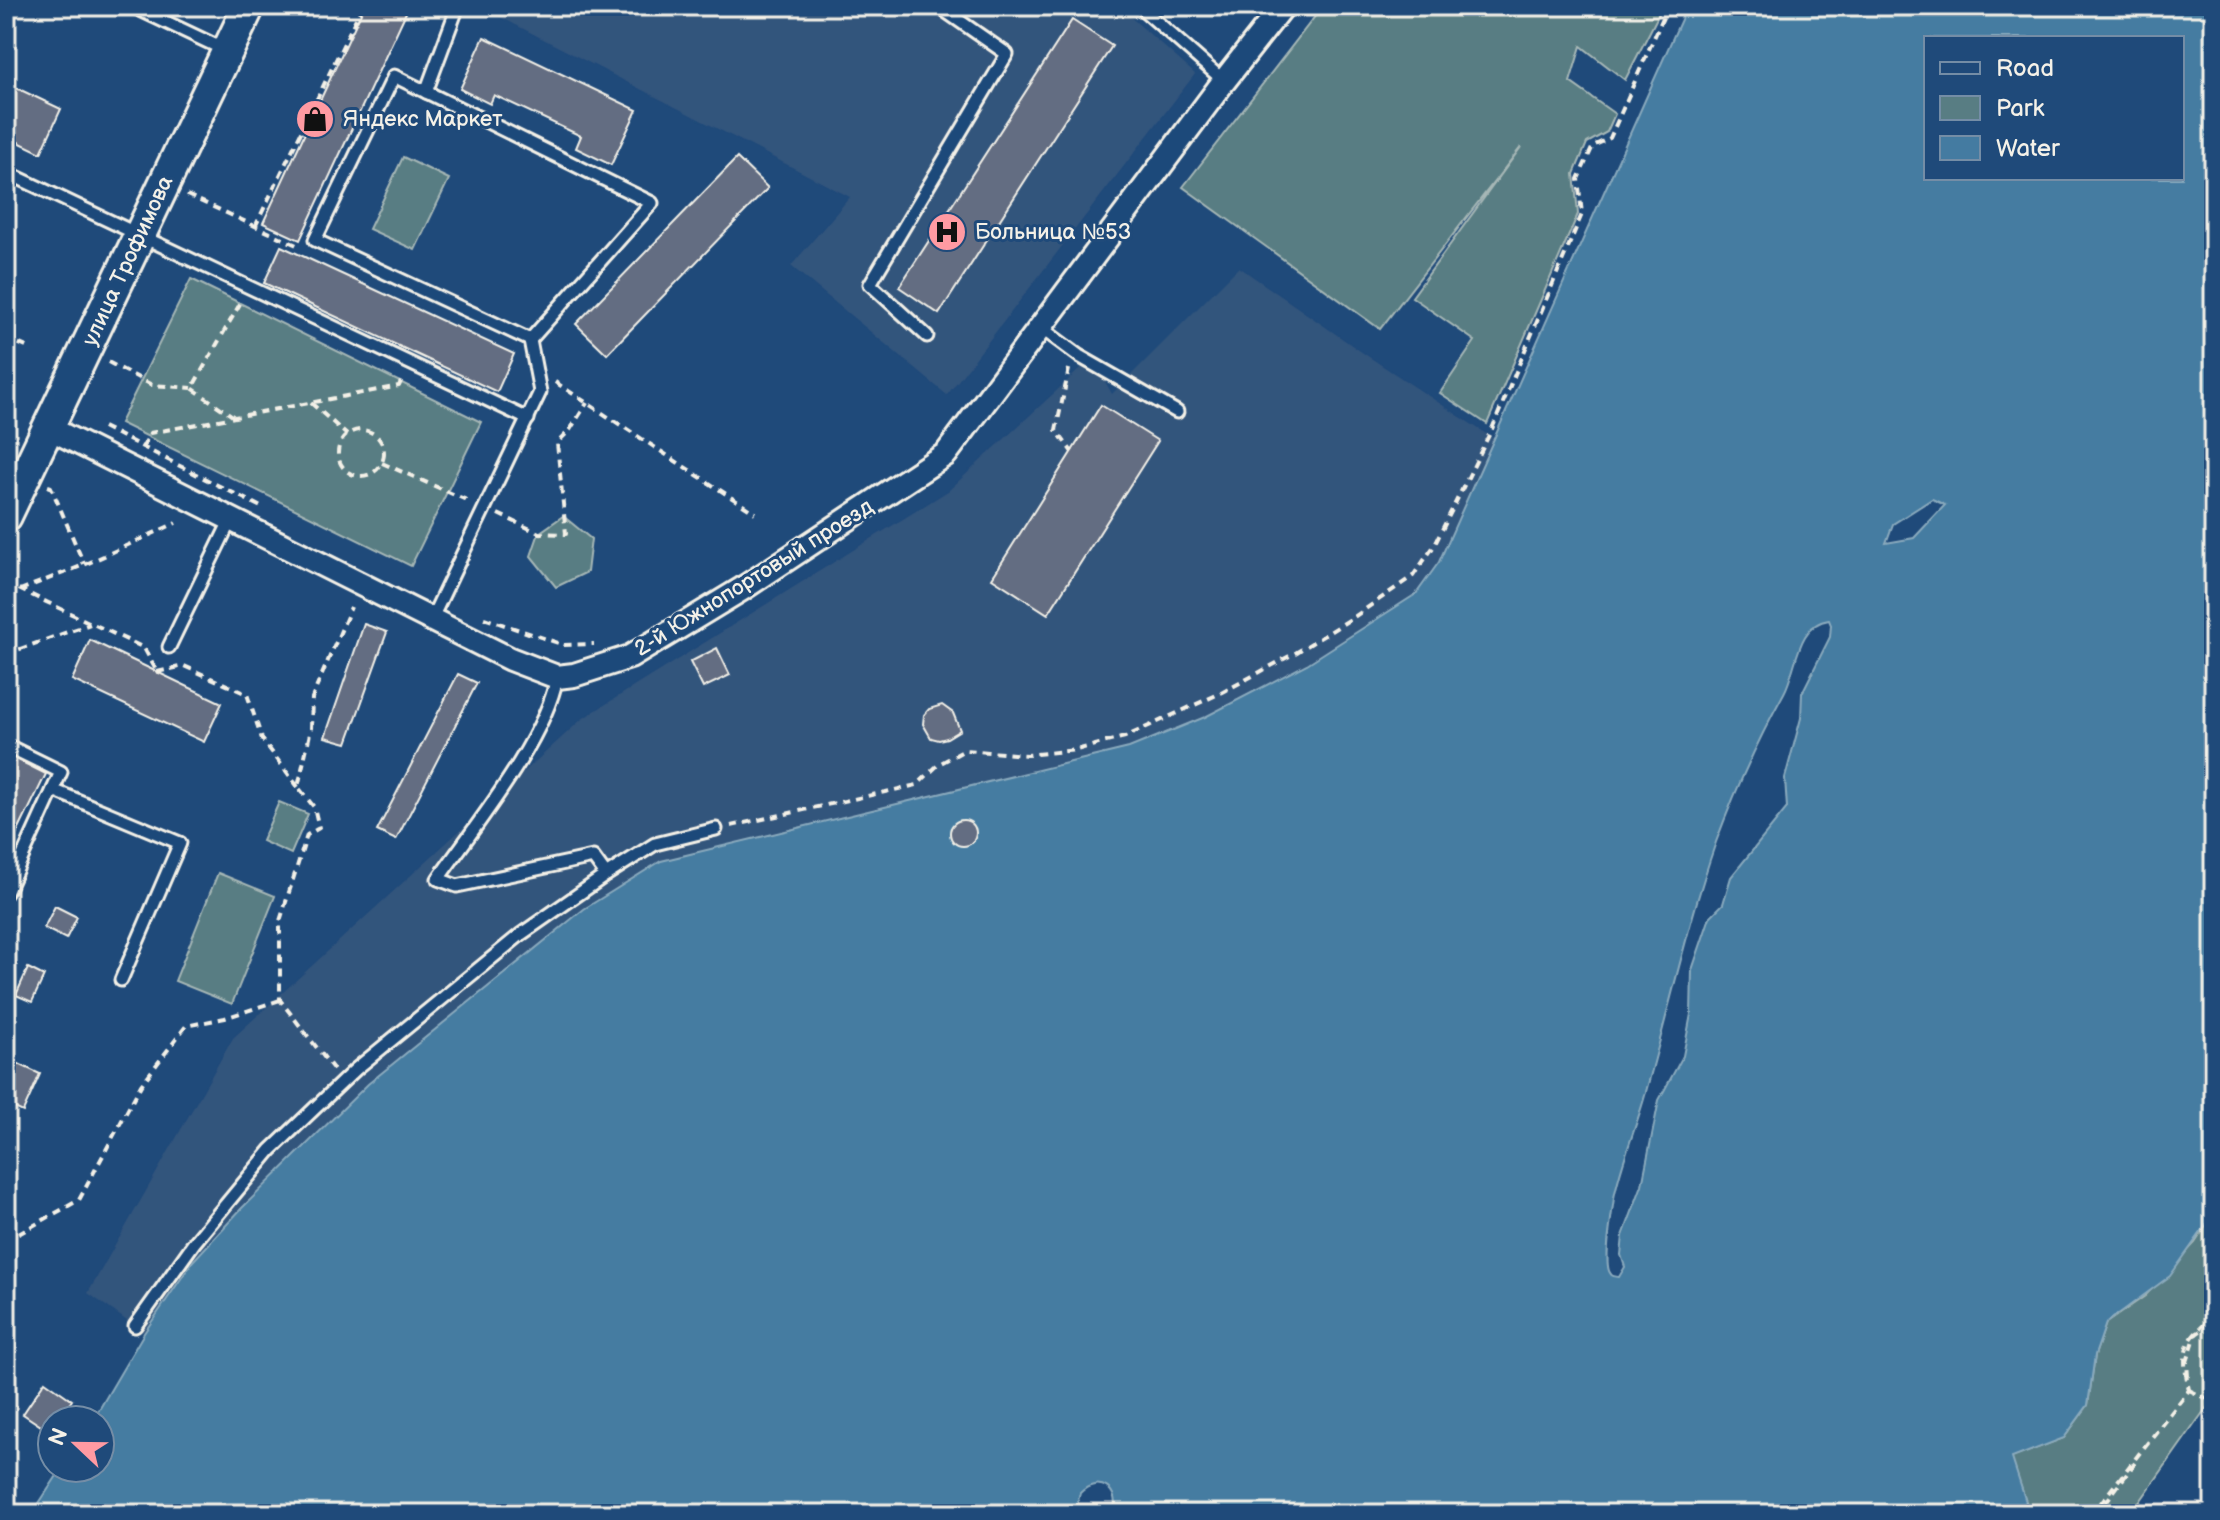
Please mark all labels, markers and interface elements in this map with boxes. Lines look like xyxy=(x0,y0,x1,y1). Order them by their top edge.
legend xyxy=(1924,36,2184,180)
text: Road xyxy=(1996,54,2054,83)
text: Park xyxy=(1996,94,2044,123)
shop icon: Яндекс Маркет xyxy=(294,98,336,140)
place label: Яндекс Маркет xyxy=(343,106,503,133)
text: Water xyxy=(1996,134,2060,163)
street label: улица Трофимова xyxy=(77,172,179,350)
hospital icon: Больница №53 xyxy=(926,211,968,253)
place label: Больница №53 xyxy=(975,219,1131,246)
street label: 2-й Южнопортовый проезд xyxy=(630,493,878,663)
north arrow xyxy=(36,1404,116,1484)
text: N xyxy=(43,1424,74,1450)

